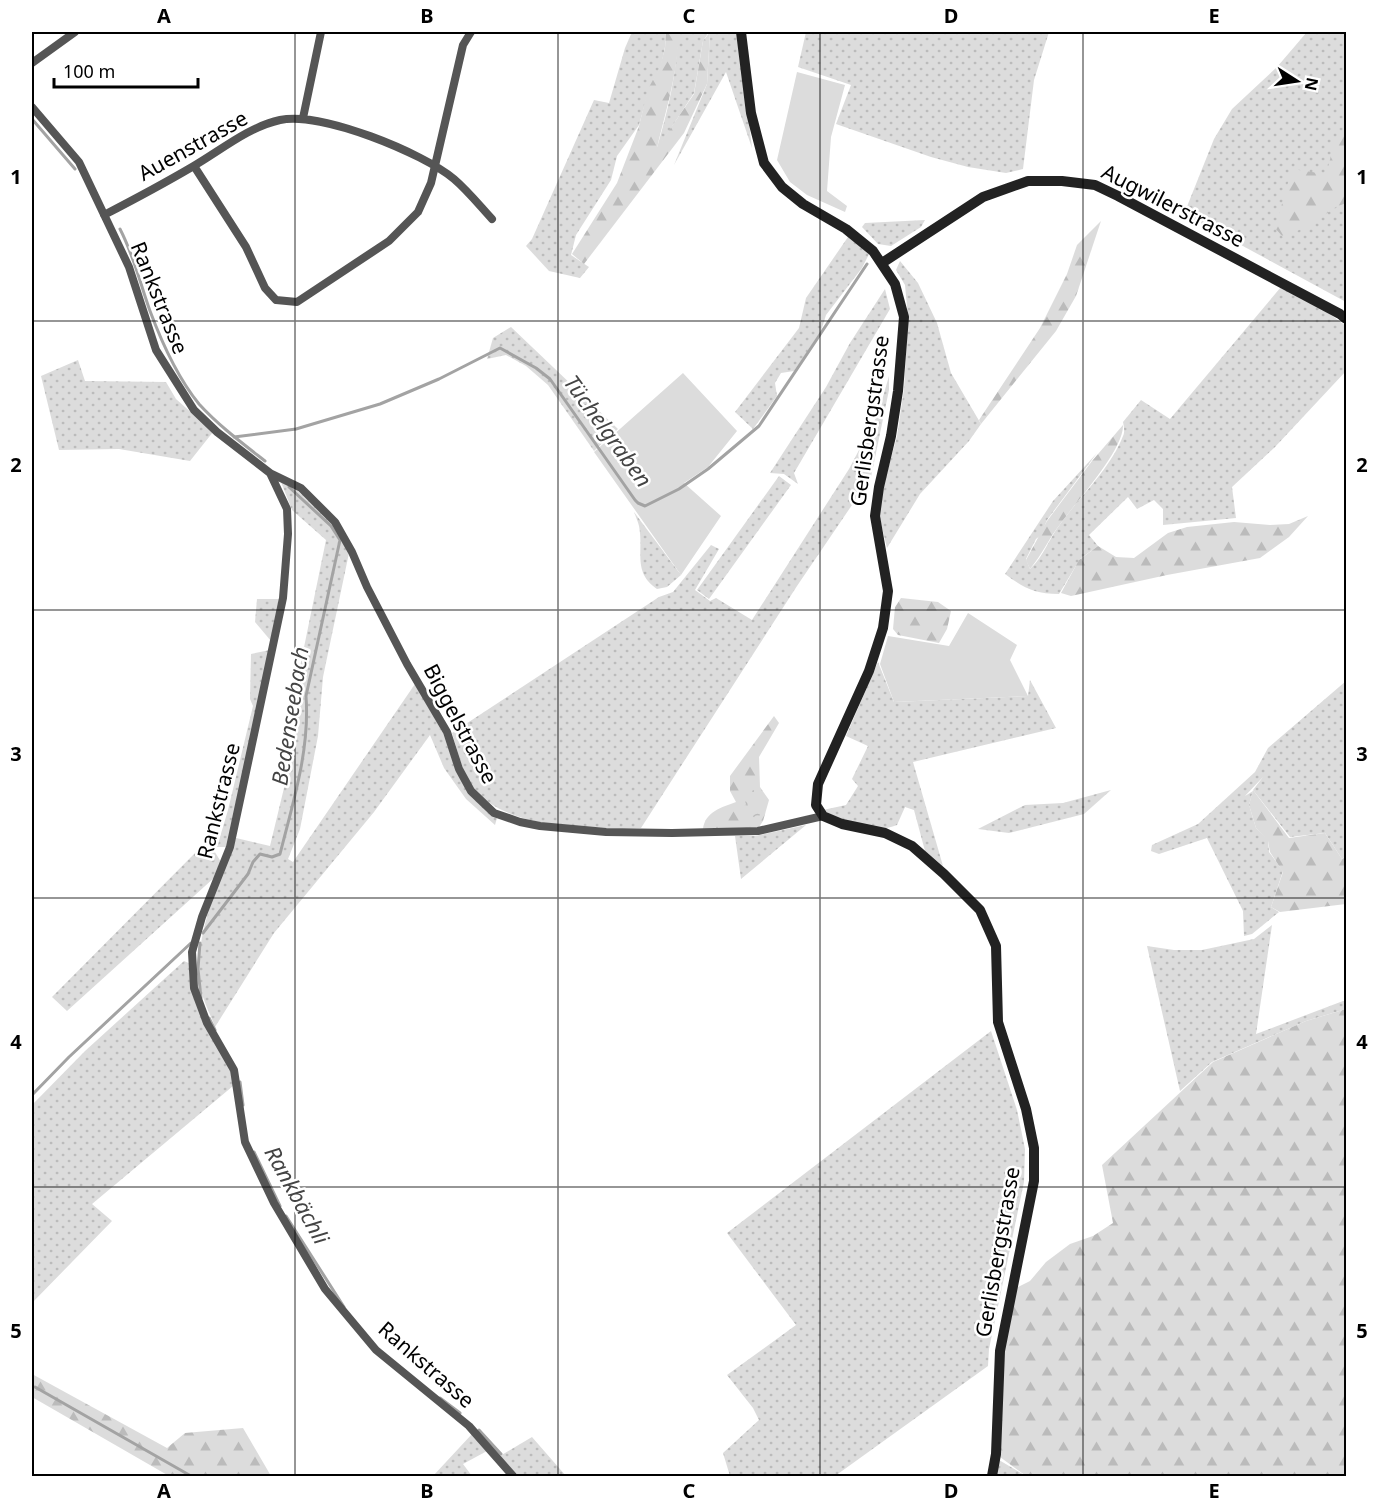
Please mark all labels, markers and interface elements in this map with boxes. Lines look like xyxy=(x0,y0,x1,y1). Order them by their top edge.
text: A xyxy=(157,2,171,29)
text: B xyxy=(420,2,434,29)
text: C xyxy=(683,2,696,29)
text: D xyxy=(944,2,958,29)
text: E xyxy=(1208,2,1220,29)
scale bar xyxy=(54,51,198,89)
north arrow xyxy=(1267,51,1327,111)
text: 100 m xyxy=(63,59,115,83)
text: N xyxy=(1300,75,1324,93)
street label: Auenstrasse xyxy=(133,104,252,187)
street label: Augwilerstrasse xyxy=(1097,157,1250,253)
text: 1 xyxy=(10,163,22,190)
text: 1 xyxy=(1356,163,1368,190)
street label: Rankstrasse xyxy=(125,237,195,358)
street label: Gerlisbergstrasse xyxy=(843,334,895,508)
water label: Tüchelgraben xyxy=(558,368,660,493)
text: 2 xyxy=(10,451,22,478)
text: 2 xyxy=(1356,451,1368,478)
water label: Bedenseebach xyxy=(263,644,315,787)
street label: Biggelstrasse xyxy=(418,659,504,788)
text: 3 xyxy=(10,740,22,767)
street label: Rankstrasse xyxy=(190,740,246,862)
text: 3 xyxy=(1356,740,1368,767)
text: 4 xyxy=(10,1028,22,1055)
text: 4 xyxy=(1356,1028,1368,1055)
water label: Rankbächli xyxy=(259,1140,337,1249)
street label: Gerlisbergstrasse xyxy=(968,1164,1026,1339)
street label: Rankstrasse xyxy=(373,1315,481,1414)
text: 5 xyxy=(10,1317,22,1344)
text: 5 xyxy=(1356,1317,1368,1344)
text: A xyxy=(157,1477,171,1504)
text: B xyxy=(420,1477,434,1504)
text: C xyxy=(683,1477,696,1504)
text: D xyxy=(944,1477,958,1504)
text: E xyxy=(1208,1477,1220,1504)

